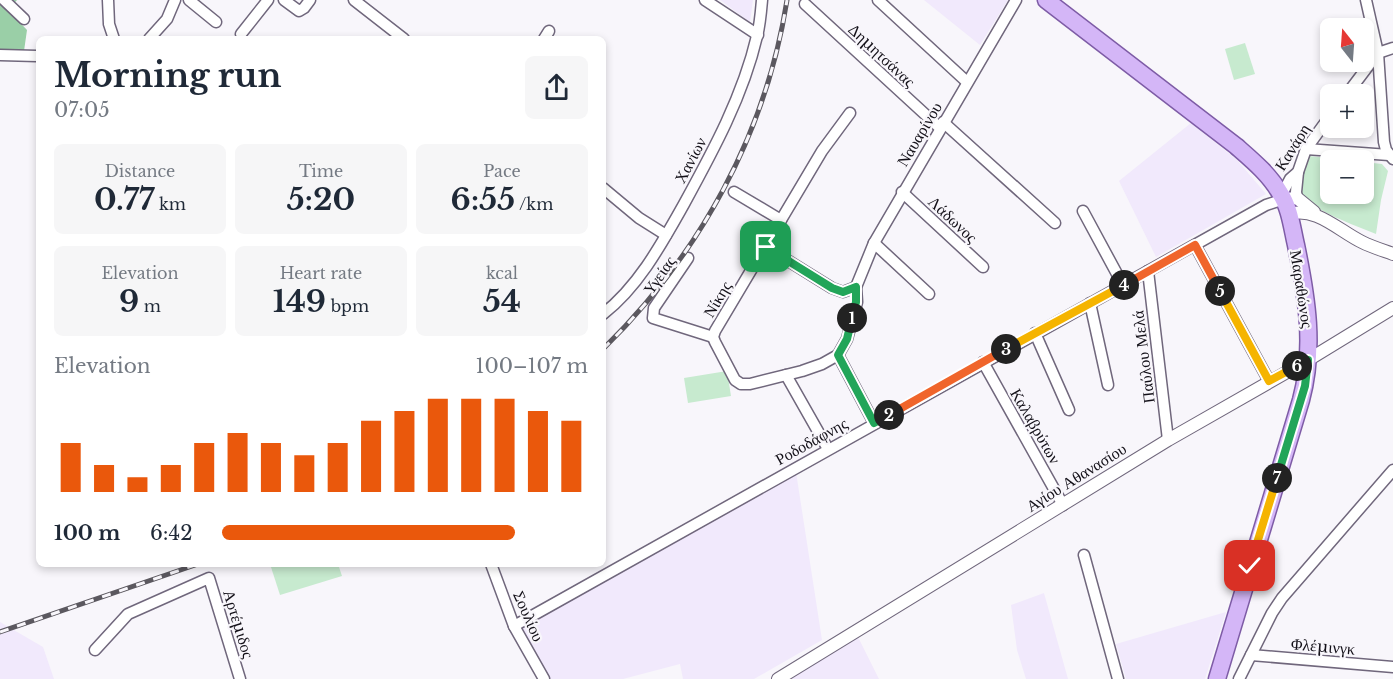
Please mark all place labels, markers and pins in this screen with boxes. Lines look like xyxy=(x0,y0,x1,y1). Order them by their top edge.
pin xyxy=(740,221,791,272)
pin: 4 xyxy=(1109,270,1139,300)
pin: 5 xyxy=(1205,276,1235,306)
pin: 1 xyxy=(837,303,867,333)
pin: 3 xyxy=(991,334,1021,364)
pin: 6 xyxy=(1282,351,1312,381)
pin: 2 xyxy=(874,400,904,430)
pin: 7 xyxy=(1262,463,1292,493)
pin xyxy=(1224,540,1275,591)

